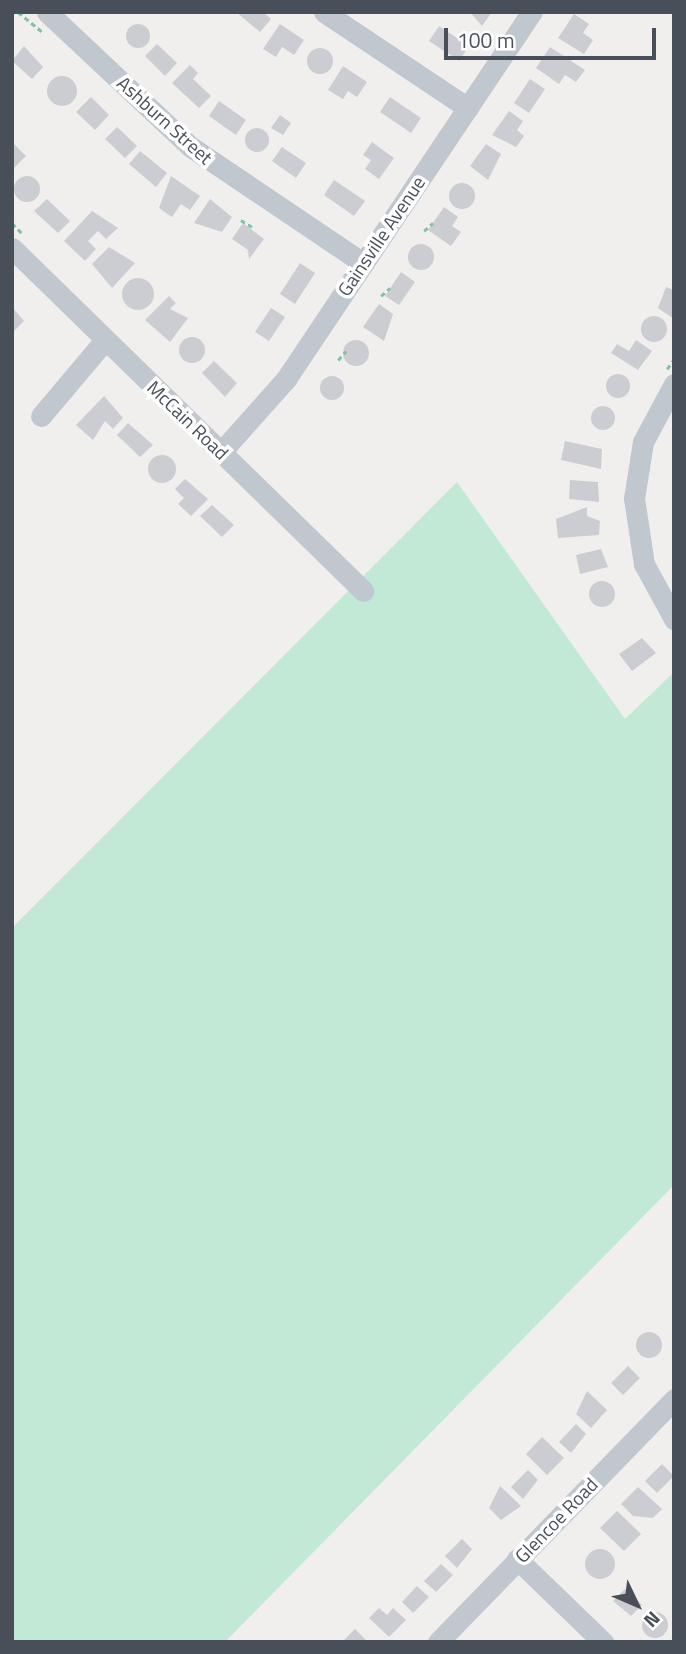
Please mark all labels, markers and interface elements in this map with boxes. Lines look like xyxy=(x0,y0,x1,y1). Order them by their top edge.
scale bar xyxy=(448,14,660,58)
text: 100 m xyxy=(457,24,514,56)
street label: Ashburn Street xyxy=(113,71,217,169)
street label: Gainsville Avenue xyxy=(333,172,429,300)
street label: McCain Road xyxy=(143,376,233,464)
street label: Glencoe Road xyxy=(510,1473,602,1567)
north arrow xyxy=(602,1570,672,1640)
text: N xyxy=(637,1605,667,1635)

